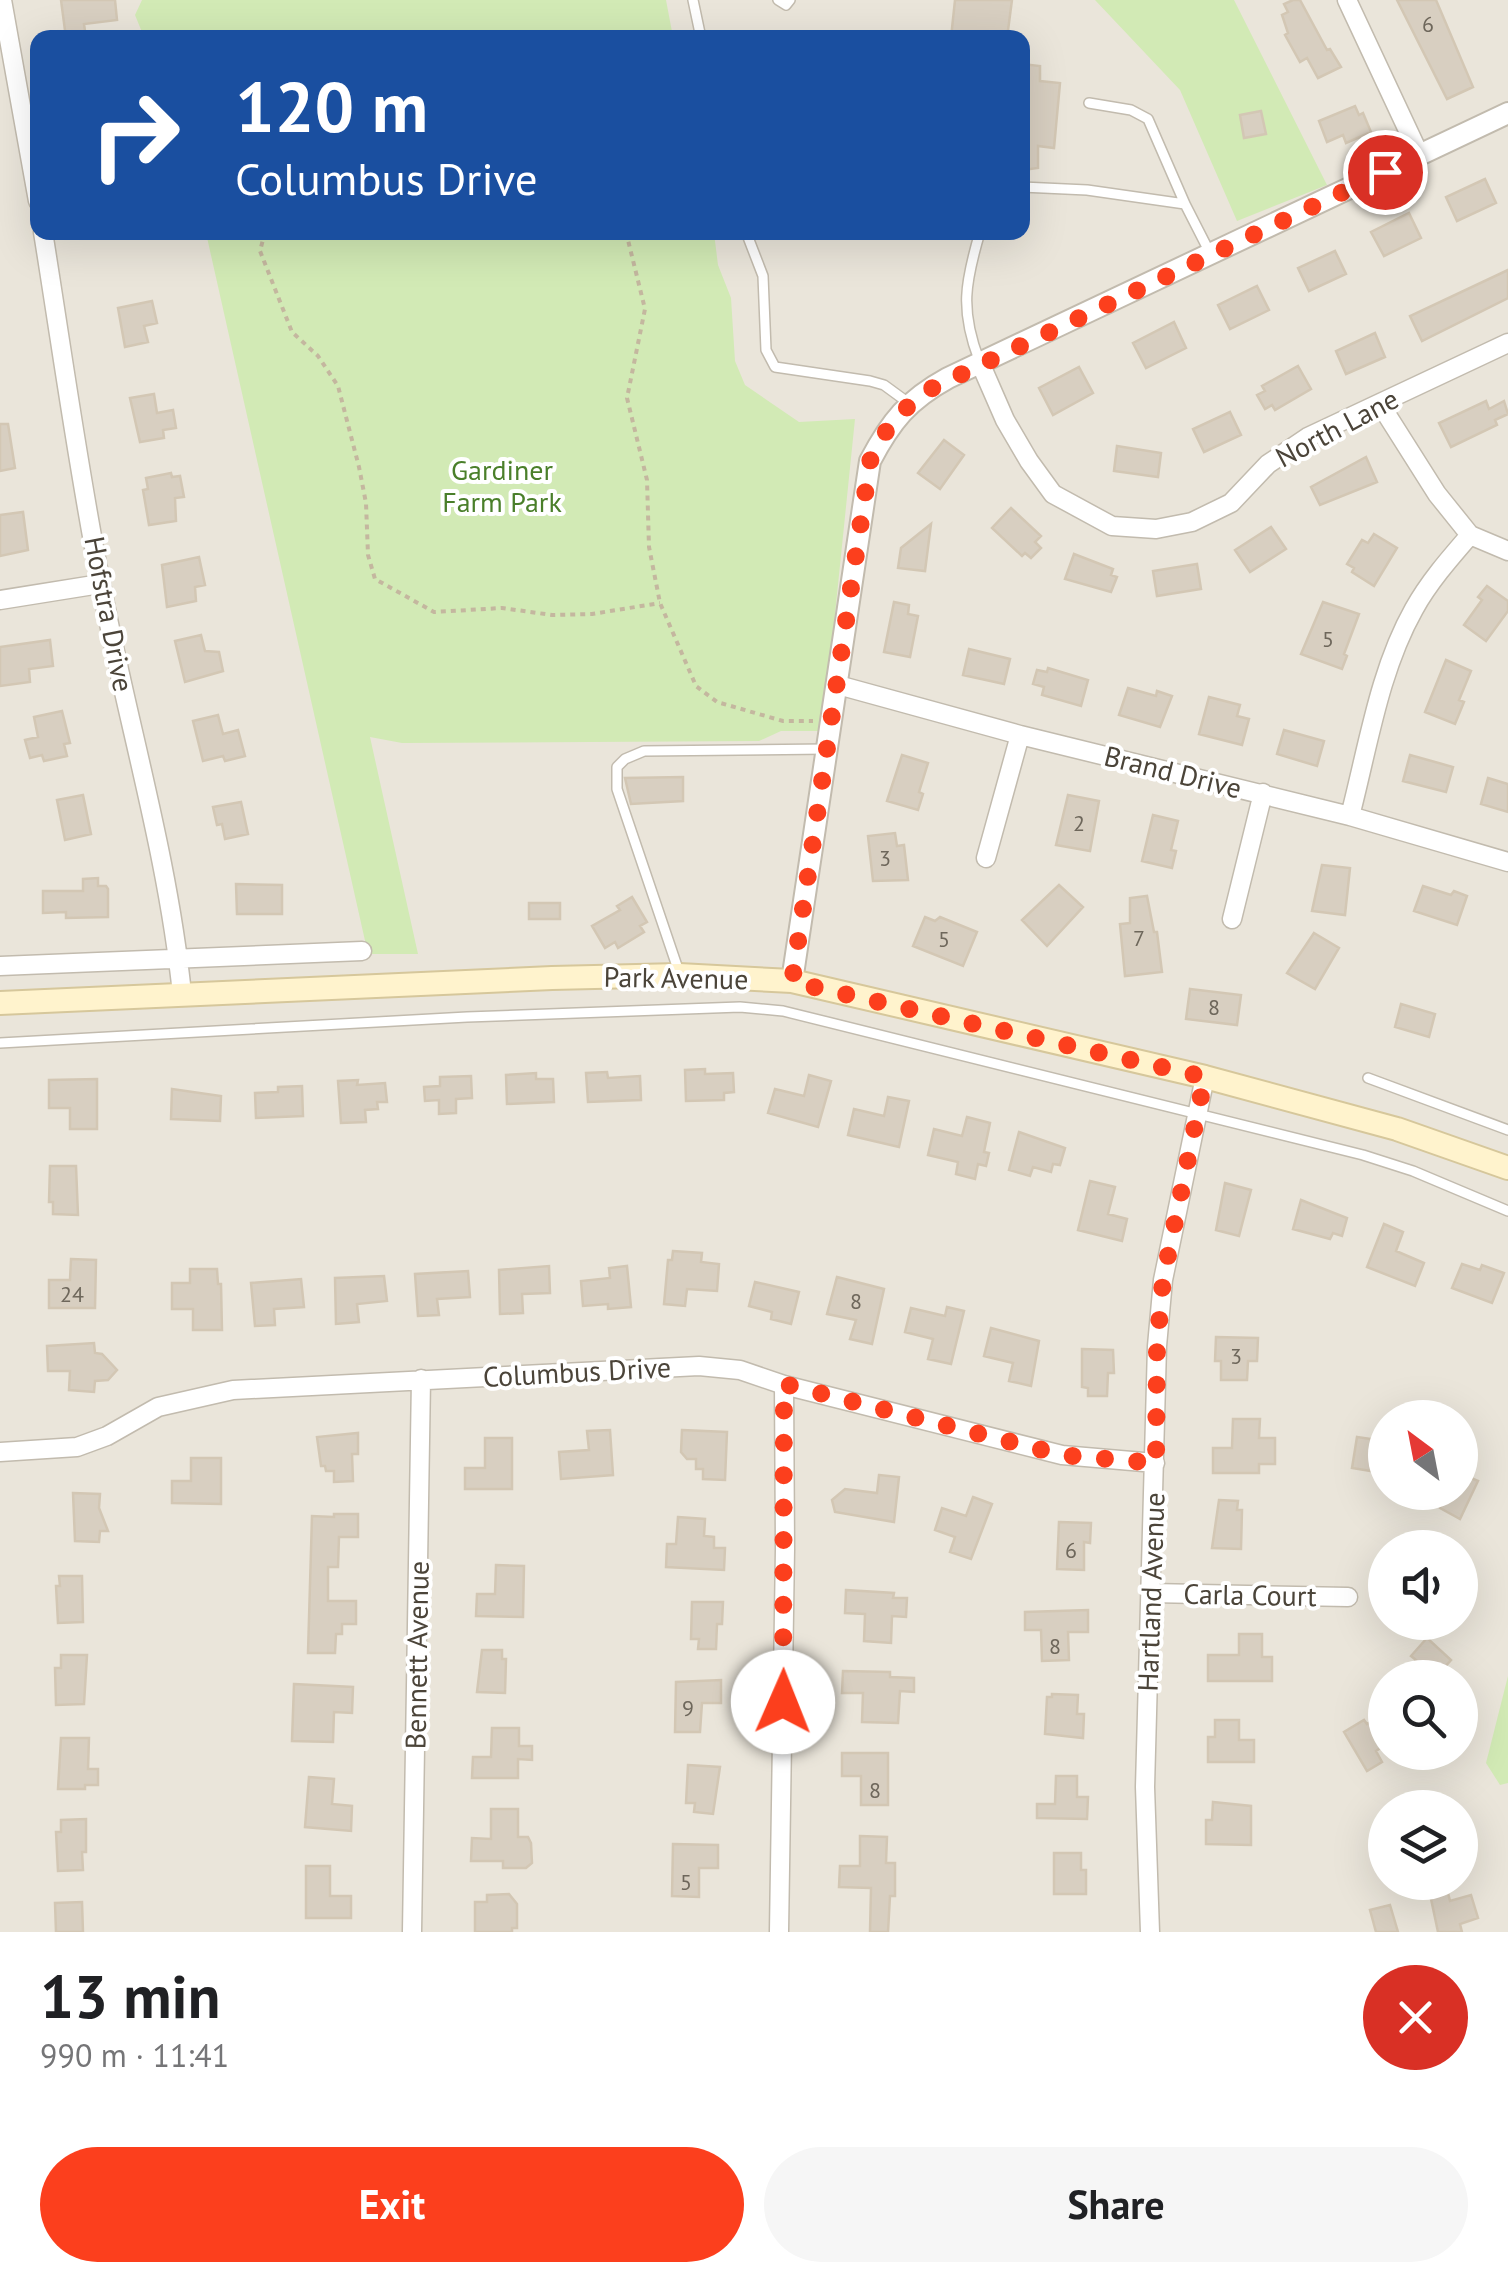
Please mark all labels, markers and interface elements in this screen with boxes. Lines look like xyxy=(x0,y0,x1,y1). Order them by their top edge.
house number: 6 xyxy=(1422,10,1434,38)
text: 120 m xyxy=(235,61,428,151)
icon: right xyxy=(70,70,200,200)
pin xyxy=(1343,130,1428,215)
icon: arrive xyxy=(1358,145,1413,200)
text: Columbus Drive xyxy=(235,149,538,207)
street label: North Lane xyxy=(1269,380,1405,475)
park label: Gardiner Farm Park xyxy=(442,451,562,520)
street label: Hofstra Drive xyxy=(76,533,143,695)
house number: 5 xyxy=(1322,625,1334,653)
street label: Brand Drive xyxy=(1101,737,1246,806)
house number: 2 xyxy=(1073,809,1085,837)
house number: 3 xyxy=(879,844,891,872)
house number: 7 xyxy=(1133,924,1145,952)
house number: 5 xyxy=(938,925,950,953)
street label: Park Avenue xyxy=(603,958,749,997)
house number: 8 xyxy=(1208,993,1220,1021)
house number: 24 xyxy=(60,1280,84,1308)
house number: 8 xyxy=(850,1287,862,1315)
house number: 3 xyxy=(1230,1342,1242,1370)
street label: Columbus Drive xyxy=(482,1348,672,1395)
north arrow xyxy=(1368,1400,1478,1510)
map controls xyxy=(1368,1400,1478,1900)
street label: Hartland Avenue xyxy=(1129,1492,1172,1692)
button: sound xyxy=(1368,1530,1478,1640)
house number: 6 xyxy=(1065,1536,1077,1564)
street label: Bennett Avenue xyxy=(396,1560,437,1750)
street label: Carla Court xyxy=(1183,1575,1318,1614)
house number: 8 xyxy=(1049,1632,1061,1660)
position arrow xyxy=(731,1650,835,1754)
button: search xyxy=(1368,1660,1478,1770)
house number: 9 xyxy=(682,1694,694,1722)
house number: 8 xyxy=(869,1776,881,1804)
button: layers xyxy=(1368,1790,1478,1900)
house number: 5 xyxy=(680,1868,692,1896)
text: 13 min xyxy=(40,1957,220,2035)
button: close xyxy=(1363,1965,1468,2070)
text: 990 m · 11:41 xyxy=(40,2034,229,2076)
button: Exit xyxy=(40,2147,744,2262)
button: Share xyxy=(764,2147,1468,2262)

